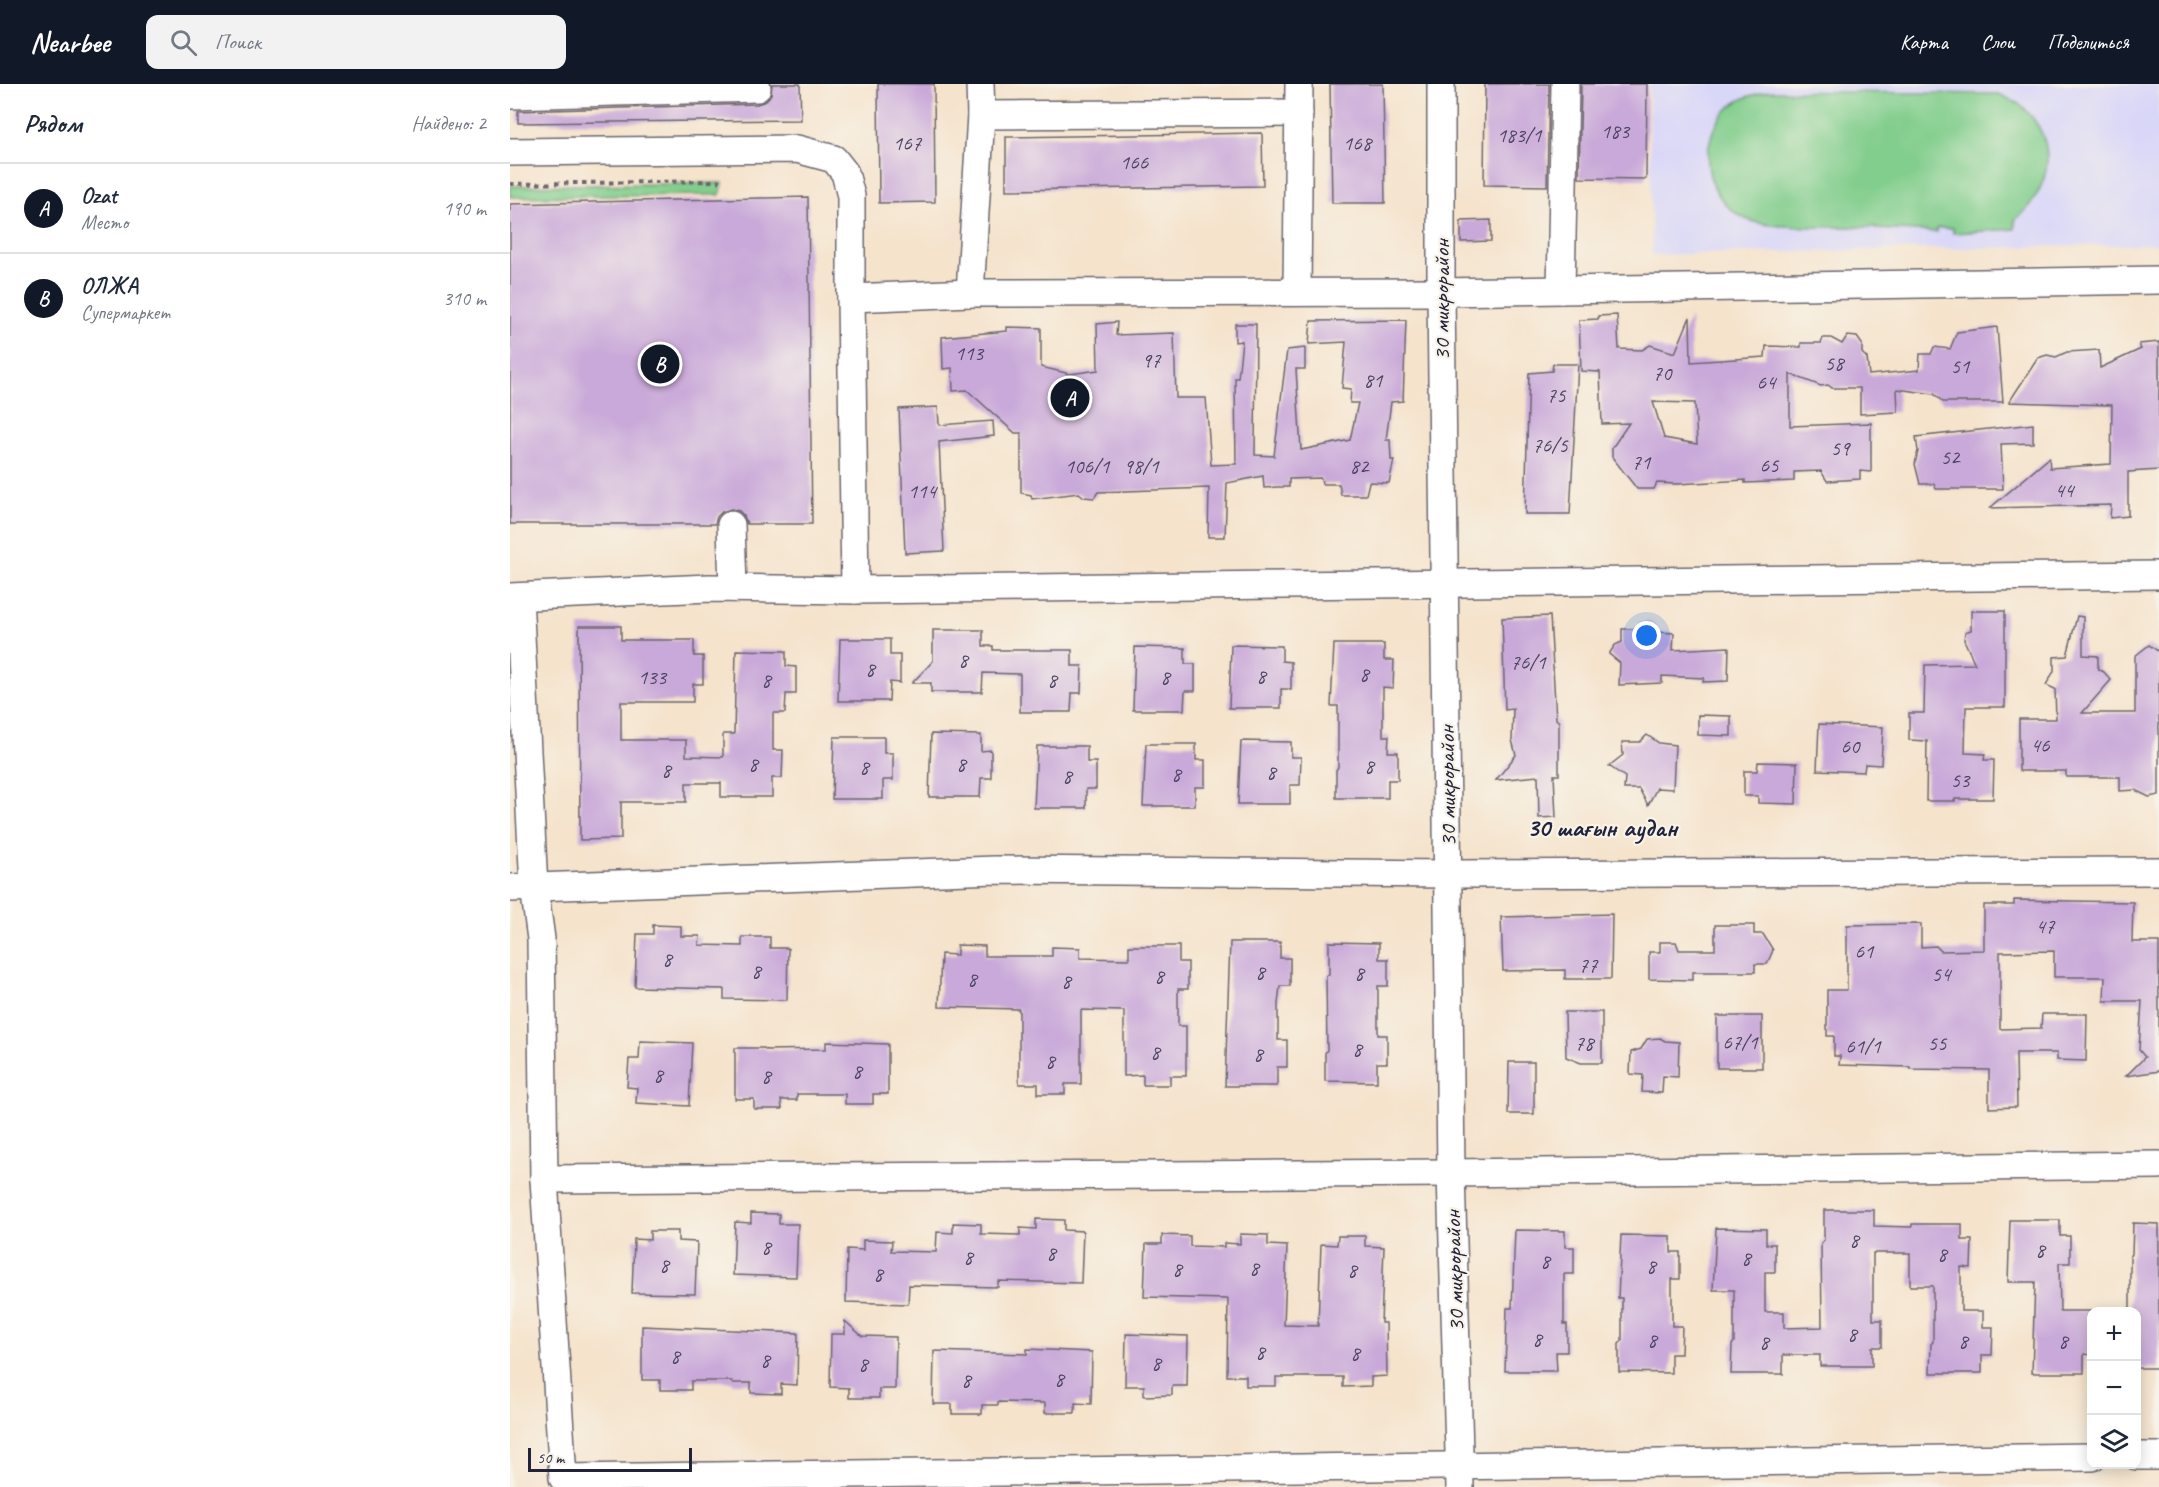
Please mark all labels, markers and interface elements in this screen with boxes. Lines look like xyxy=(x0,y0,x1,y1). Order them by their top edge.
search box xyxy=(146,15,566,69)
text: Nearbee xyxy=(30,25,110,60)
icon: search xyxy=(167,26,200,59)
text: Поиск xyxy=(215,28,261,56)
text: Карта xyxy=(1900,29,1948,55)
text: Слои xyxy=(1981,29,2015,55)
text: Поделиться xyxy=(2048,29,2129,55)
text: Рядом xyxy=(24,107,82,140)
text: Найдено: 2 xyxy=(411,111,486,136)
house number: 183 xyxy=(1601,118,1631,144)
house number: 183/1 xyxy=(1497,122,1543,148)
house number: 167 xyxy=(893,130,923,156)
house number: 168 xyxy=(1343,130,1374,156)
house number: 166 xyxy=(1120,149,1149,175)
text: Ozat xyxy=(81,182,117,210)
text: A xyxy=(38,196,49,221)
text: 190 m xyxy=(443,196,486,221)
text: Место xyxy=(81,210,128,235)
street label: 30 микрорайон xyxy=(1426,237,1456,361)
text: ОЛЖА xyxy=(81,272,138,300)
text: B xyxy=(38,286,49,311)
text: 310 m xyxy=(443,286,486,311)
text: Супермаркет xyxy=(81,300,170,325)
house number: 113 xyxy=(955,340,985,366)
pin: B xyxy=(640,342,680,386)
house number: 97 xyxy=(1142,347,1162,373)
house number: 58 xyxy=(1825,350,1846,376)
house number: 51 xyxy=(1951,353,1971,379)
house number: 70 xyxy=(1653,360,1673,386)
house number: 81 xyxy=(1364,367,1384,393)
house number: 64 xyxy=(1757,369,1778,395)
pin: A xyxy=(1050,376,1090,420)
house number: 75 xyxy=(1547,382,1567,408)
house number: 76/5 xyxy=(1532,432,1569,458)
house number: 59 xyxy=(1831,435,1851,461)
house number: 52 xyxy=(1941,444,1961,470)
house number: 71 xyxy=(1632,449,1652,475)
house number: 65 xyxy=(1760,452,1780,478)
house number: 106/1 xyxy=(1065,453,1111,479)
house number: 98/1 xyxy=(1123,453,1160,479)
house number: 82 xyxy=(1350,453,1370,479)
house number: 44 xyxy=(2055,477,2076,503)
house number: 114 xyxy=(908,478,939,504)
your location xyxy=(1632,621,1661,650)
house number: 8 xyxy=(958,647,970,673)
house number: 76/1 xyxy=(1510,649,1547,675)
house number: 8 xyxy=(865,656,877,682)
house number: 8 xyxy=(1359,661,1371,687)
house number: 8 xyxy=(1256,663,1268,689)
house number: 133 xyxy=(638,664,668,690)
house number: 8 xyxy=(1160,664,1172,690)
house number: 8 xyxy=(761,667,773,693)
house number: 8 xyxy=(1047,667,1059,693)
street label: 30 микрорайон xyxy=(1431,723,1463,847)
house number: 46 xyxy=(2031,732,2050,758)
house number: 60 xyxy=(1841,733,1861,759)
house number: 8 xyxy=(748,751,760,777)
house number: 8 xyxy=(956,751,968,777)
house number: 8 xyxy=(1364,753,1376,779)
house number: 8 xyxy=(859,754,871,780)
house number: 8 xyxy=(661,757,673,783)
house number: 8 xyxy=(1266,759,1278,785)
house number: 8 xyxy=(1171,761,1183,787)
house number: 8 xyxy=(1062,763,1074,789)
house number: 53 xyxy=(1951,767,1971,793)
district label: 30 шағын аудан xyxy=(1527,811,1679,844)
house number: 47 xyxy=(2036,913,2056,939)
house number: 61 xyxy=(1855,938,1875,964)
house number: 8 xyxy=(662,946,674,972)
house number: 77 xyxy=(1579,952,1599,978)
house number: 8 xyxy=(751,958,763,984)
house number: 8 xyxy=(1255,959,1267,985)
house number: 8 xyxy=(1354,960,1366,986)
house number: 54 xyxy=(1932,961,1953,987)
house number: 8 xyxy=(1154,963,1166,989)
house number: 8 xyxy=(967,966,979,992)
house number: 8 xyxy=(1061,968,1073,994)
house number: 67/1 xyxy=(1722,1029,1759,1055)
house number: 78 xyxy=(1575,1030,1596,1056)
house number: 55 xyxy=(1928,1030,1948,1056)
house number: 61/1 xyxy=(1845,1033,1882,1059)
house number: 8 xyxy=(1352,1036,1364,1062)
house number: 8 xyxy=(1150,1039,1162,1065)
house number: 8 xyxy=(1253,1041,1265,1067)
house number: 8 xyxy=(1045,1048,1057,1074)
house number: 8 xyxy=(852,1058,864,1084)
house number: 8 xyxy=(653,1062,665,1088)
house number: 8 xyxy=(761,1063,773,1089)
street label: 30 микрорайон xyxy=(1437,1208,1471,1332)
house number: 8 xyxy=(1849,1227,1861,1253)
house number: 8 xyxy=(761,1234,773,1260)
house number: 8 xyxy=(2035,1237,2047,1263)
house number: 8 xyxy=(1046,1240,1058,1266)
house number: 8 xyxy=(1937,1241,1949,1267)
house number: 8 xyxy=(963,1244,975,1270)
house number: 8 xyxy=(1741,1245,1753,1271)
house number: 8 xyxy=(1540,1248,1552,1274)
house number: 8 xyxy=(659,1252,671,1278)
house number: 8 xyxy=(1646,1253,1658,1279)
house number: 8 xyxy=(1249,1255,1261,1281)
house number: 8 xyxy=(1172,1256,1184,1282)
house number: 8 xyxy=(1347,1257,1359,1283)
house number: 8 xyxy=(873,1261,885,1287)
map controls xyxy=(2087,1307,2141,1469)
button: + xyxy=(2087,1307,2141,1361)
house number: 8 xyxy=(1847,1321,1859,1347)
house number: 8 xyxy=(1532,1326,1544,1352)
house number: 8 xyxy=(1647,1327,1659,1353)
house number: 8 xyxy=(1958,1328,1970,1354)
house number: 8 xyxy=(2058,1328,2070,1354)
house number: 8 xyxy=(1759,1329,1771,1355)
house number: 8 xyxy=(1255,1339,1267,1365)
house number: 8 xyxy=(1350,1340,1362,1366)
house number: 8 xyxy=(670,1343,682,1369)
house number: 8 xyxy=(760,1347,772,1373)
house number: 8 xyxy=(1151,1350,1163,1376)
house number: 8 xyxy=(858,1351,870,1377)
button: − xyxy=(2087,1361,2141,1415)
house number: 8 xyxy=(1054,1366,1066,1392)
house number: 8 xyxy=(961,1367,973,1393)
button: layers xyxy=(2087,1415,2141,1469)
scale bar xyxy=(528,1445,692,1472)
text: 50 m xyxy=(537,1448,564,1468)

